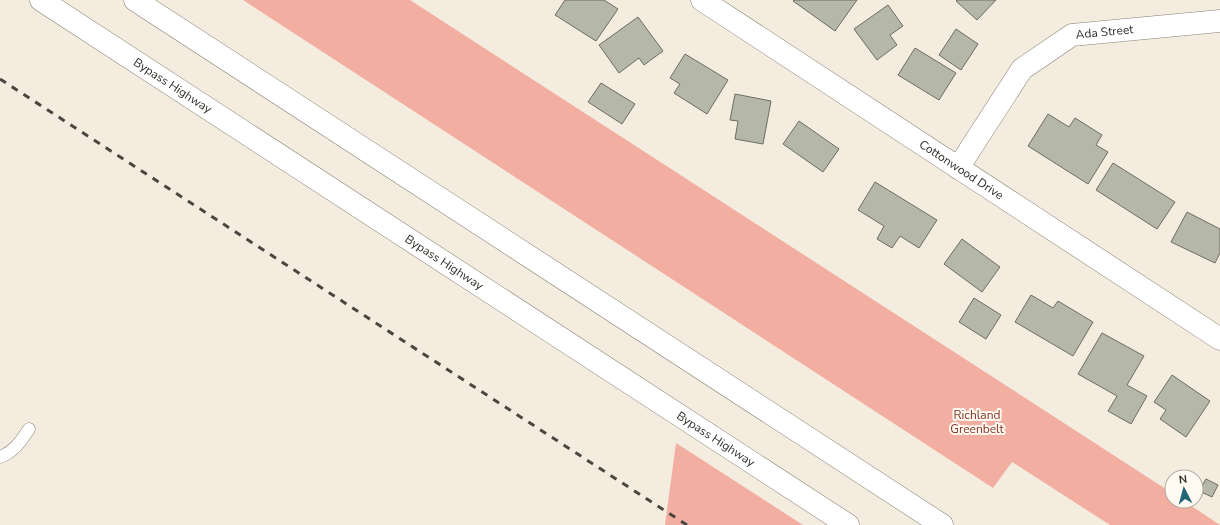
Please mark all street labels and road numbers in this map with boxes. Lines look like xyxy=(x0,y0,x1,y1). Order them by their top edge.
street label: Ada Street xyxy=(1075,21,1135,43)
street label: Bypass Highway xyxy=(130,54,216,117)
street label: Cottonwood Drive xyxy=(916,136,1007,203)
street label: Bypass Highway xyxy=(402,231,487,294)
street label: Bypass Highway xyxy=(673,408,759,471)

